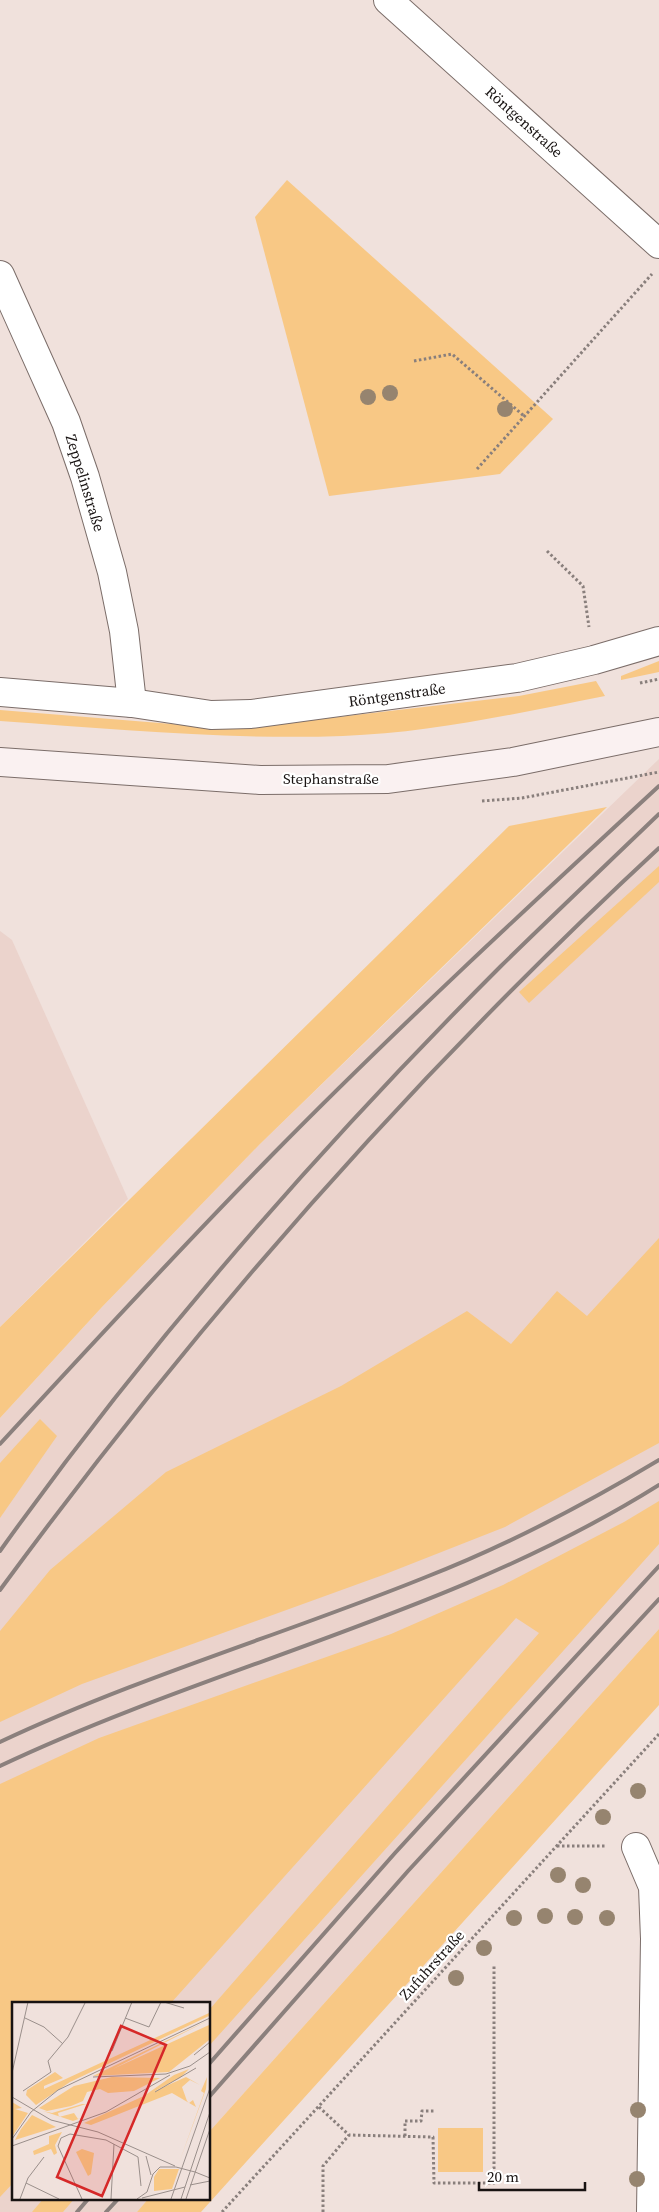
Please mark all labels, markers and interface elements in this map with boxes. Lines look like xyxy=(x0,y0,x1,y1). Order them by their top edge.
street label: Röntgenstraße xyxy=(481,81,568,162)
street label: Zeppelinstraße xyxy=(61,432,110,534)
street label: Röntgenstraße xyxy=(347,677,447,712)
street label: Stephanstraße xyxy=(283,768,379,789)
street label: Zufuhrstraße xyxy=(394,1925,469,2004)
inset map xyxy=(12,2002,210,2200)
scale bar xyxy=(479,2160,585,2192)
text: 20 m xyxy=(487,2166,519,2187)

